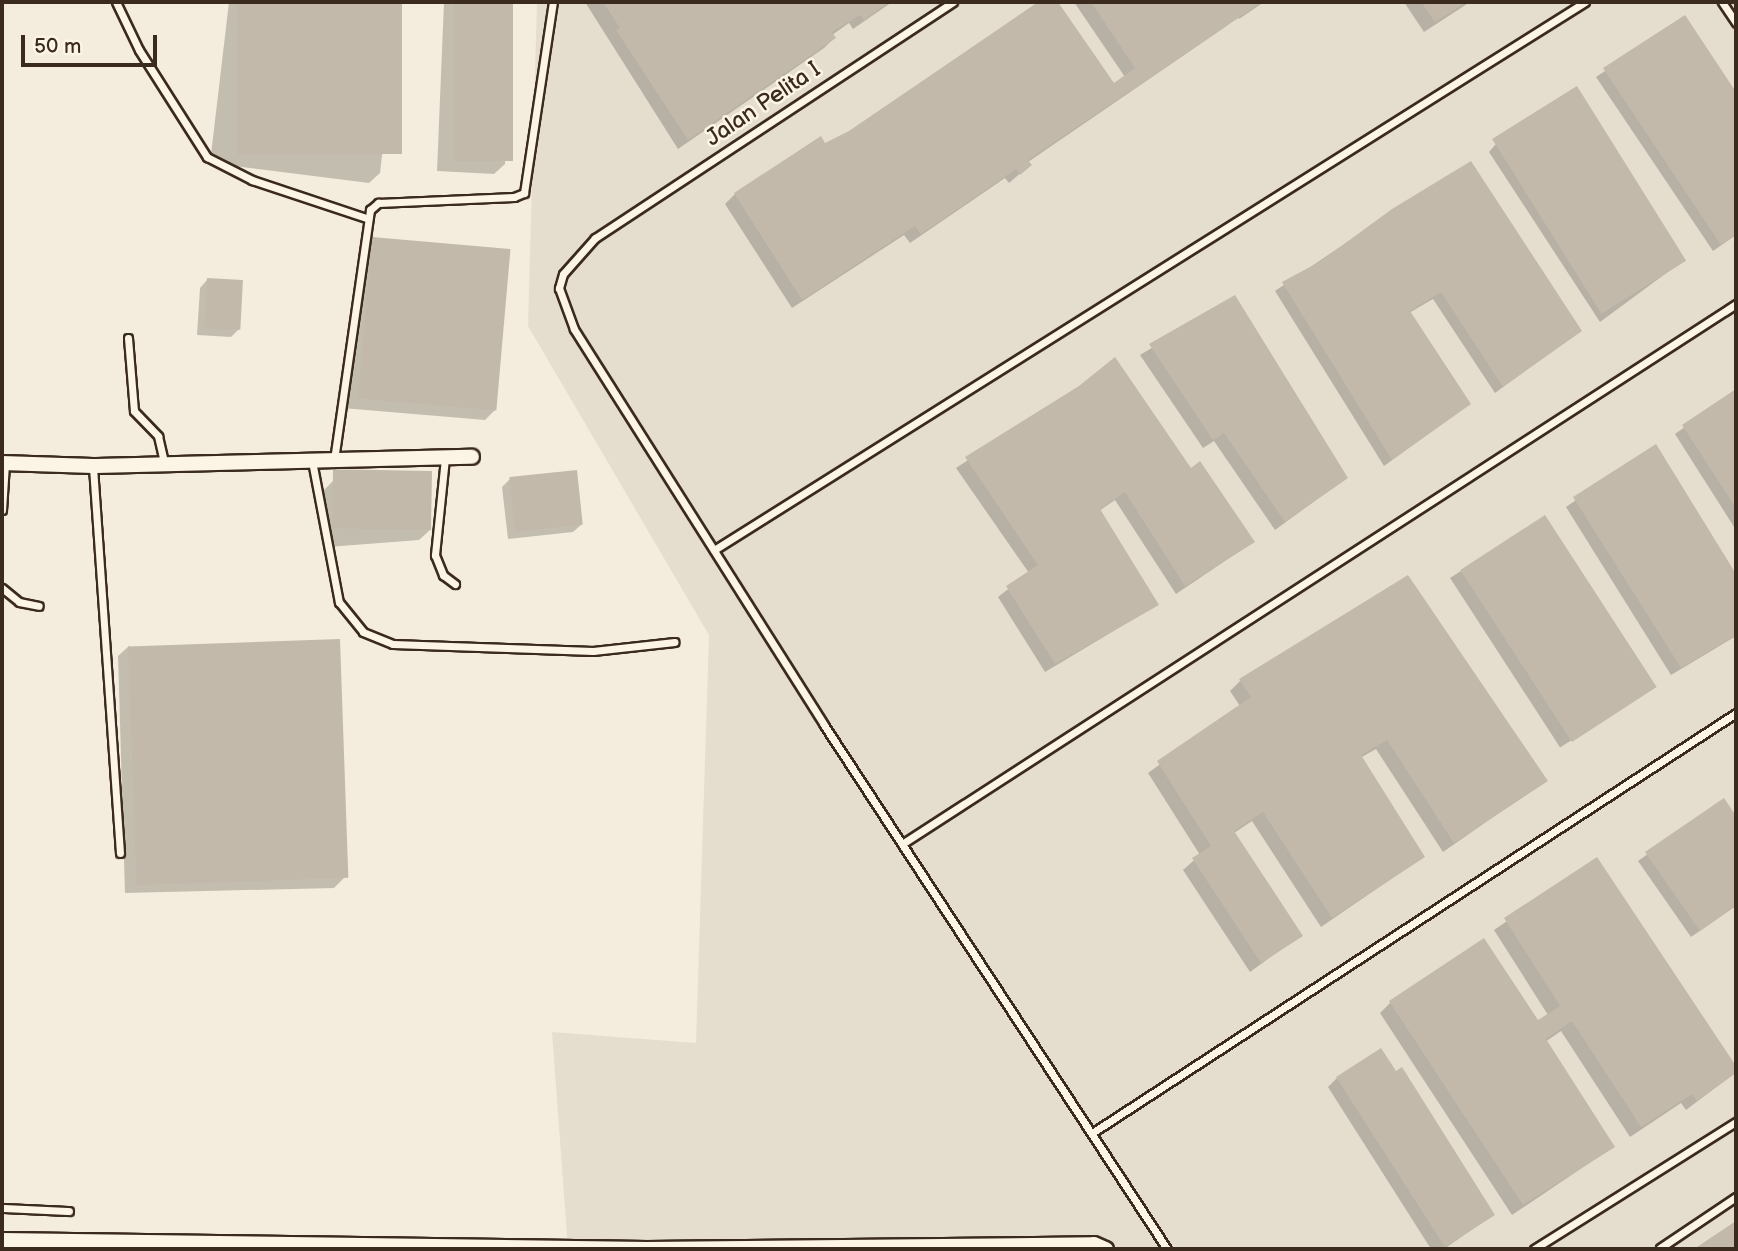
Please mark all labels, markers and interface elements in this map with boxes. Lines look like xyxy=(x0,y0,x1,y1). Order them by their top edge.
scale bar xyxy=(24,21,161,65)
text: 50 m xyxy=(34,34,81,59)
street label: Jalan Pelita I xyxy=(701,56,825,152)

